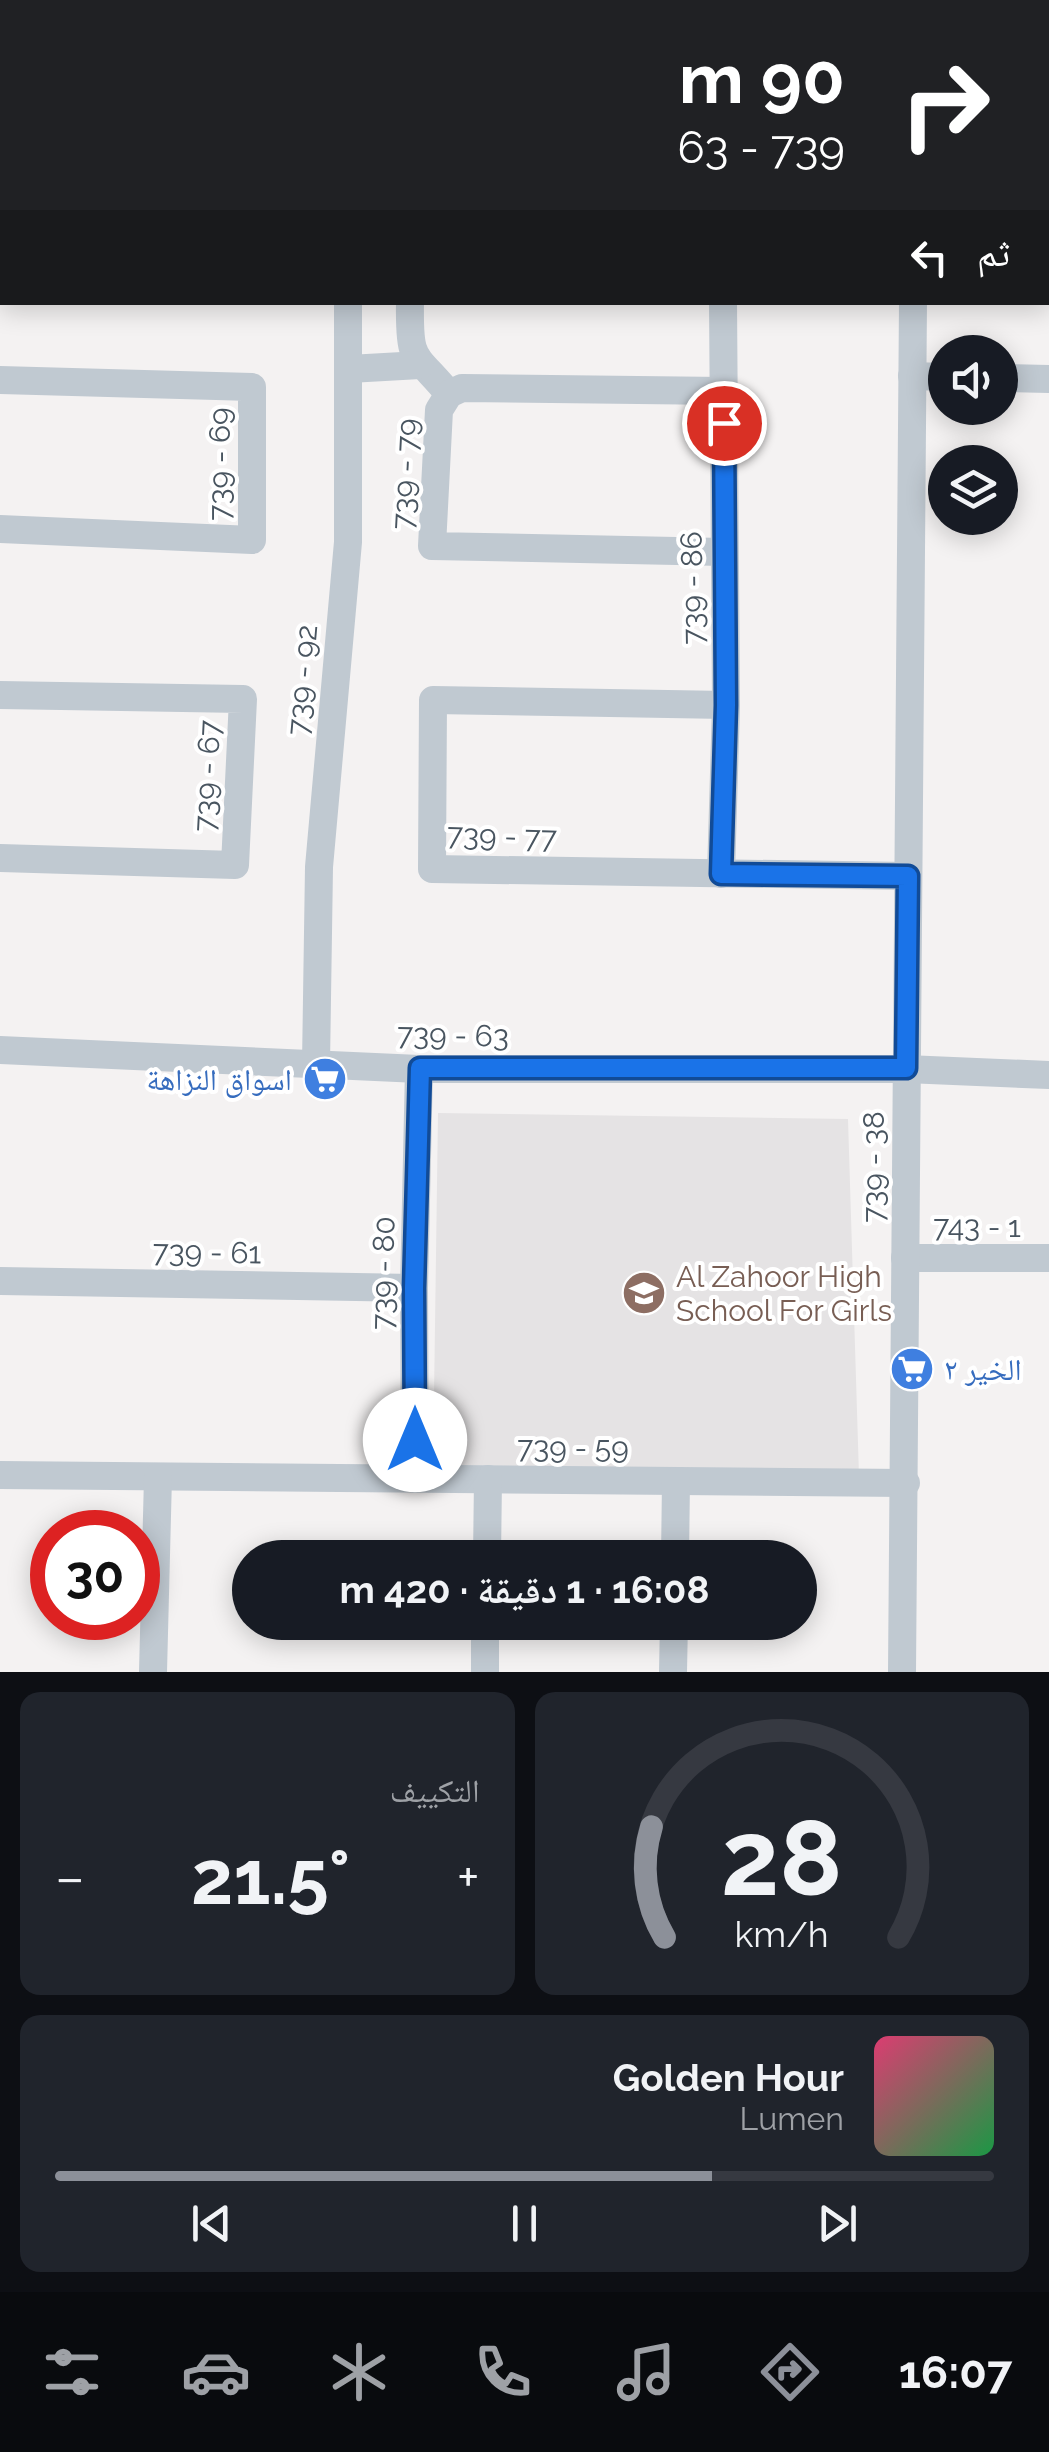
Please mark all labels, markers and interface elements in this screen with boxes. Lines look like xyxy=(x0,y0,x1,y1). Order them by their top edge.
text: 90 m xyxy=(679,37,845,119)
icon: right xyxy=(880,40,1010,170)
text: 739 - 63 xyxy=(677,121,845,174)
icon: left xyxy=(902,230,957,285)
text: ثم xyxy=(977,230,1010,275)
map controls xyxy=(928,335,1018,535)
button: sound xyxy=(928,335,1018,425)
pin xyxy=(682,381,767,466)
icon: arrive xyxy=(697,396,752,451)
street label: 739 - 69 xyxy=(202,407,237,521)
street label: 739 - 79 xyxy=(385,418,425,530)
button: layers xyxy=(928,445,1018,535)
street label: 739 - 86 xyxy=(674,531,710,645)
street label: 739 - 92 xyxy=(280,623,324,737)
street label: 739 - 67 xyxy=(187,719,227,833)
street label: 739 - 77 xyxy=(447,817,557,855)
street label: 739 - 63 xyxy=(397,1017,509,1053)
supermarket icon: اسواق النزاهة xyxy=(302,1056,348,1102)
place label: اسواق النزاهة xyxy=(147,1062,292,1098)
street label: 739 - 38 xyxy=(856,1111,891,1223)
street label: 743 - 1 xyxy=(933,1209,1021,1244)
street label: 739 - 80 xyxy=(365,1216,401,1330)
street label: 739 - 61 xyxy=(152,1234,262,1270)
place label: Al Zahoor High School For Girls xyxy=(676,1259,892,1328)
school or university icon: Al Zahoor High School For Girls xyxy=(621,1270,667,1316)
supermarket icon: الخير ٢ xyxy=(889,1346,935,1392)
place label: الخير ٢ xyxy=(944,1352,1022,1387)
position arrow xyxy=(363,1388,467,1492)
street label: 739 - 59 xyxy=(517,1430,629,1465)
speed limit sign: 30 xyxy=(30,1510,160,1640)
text: 16:08 · 1 دقيقة · 420 m xyxy=(340,1567,709,1612)
text: التكييف xyxy=(390,1772,480,1809)
text: 28 xyxy=(721,1797,842,1919)
text: 21.5° xyxy=(191,1833,350,1922)
text: − xyxy=(55,1845,85,1910)
text: + xyxy=(457,1845,479,1910)
text: km/h xyxy=(735,1913,829,1955)
text: Golden Hour xyxy=(613,2055,844,2100)
text: Lumen xyxy=(740,2100,844,2137)
icon: previous xyxy=(184,2196,239,2251)
icon: pause xyxy=(497,2196,552,2251)
icon: next xyxy=(810,2196,865,2251)
icon: filters xyxy=(37,2337,107,2407)
icon: car xyxy=(181,2337,251,2407)
icon: climate xyxy=(324,2337,394,2407)
icon: phone xyxy=(468,2337,538,2407)
icon: music xyxy=(611,2337,681,2407)
icon: directions xyxy=(755,2337,825,2407)
text: 16:07 xyxy=(899,2346,1012,2399)

